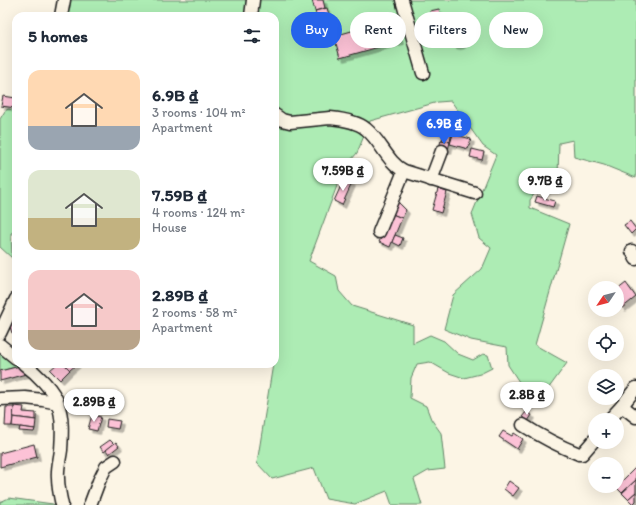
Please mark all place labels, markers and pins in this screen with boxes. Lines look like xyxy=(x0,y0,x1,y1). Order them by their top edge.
pin: 6.9B ₫ xyxy=(411,111,477,145)
pin: 7.59B ₫ xyxy=(306,158,380,192)
pin: 9.7B ₫ xyxy=(512,168,578,202)
pin: 2.8B ₫ xyxy=(494,382,560,416)
pin: 2.89B ₫ xyxy=(57,389,131,423)

